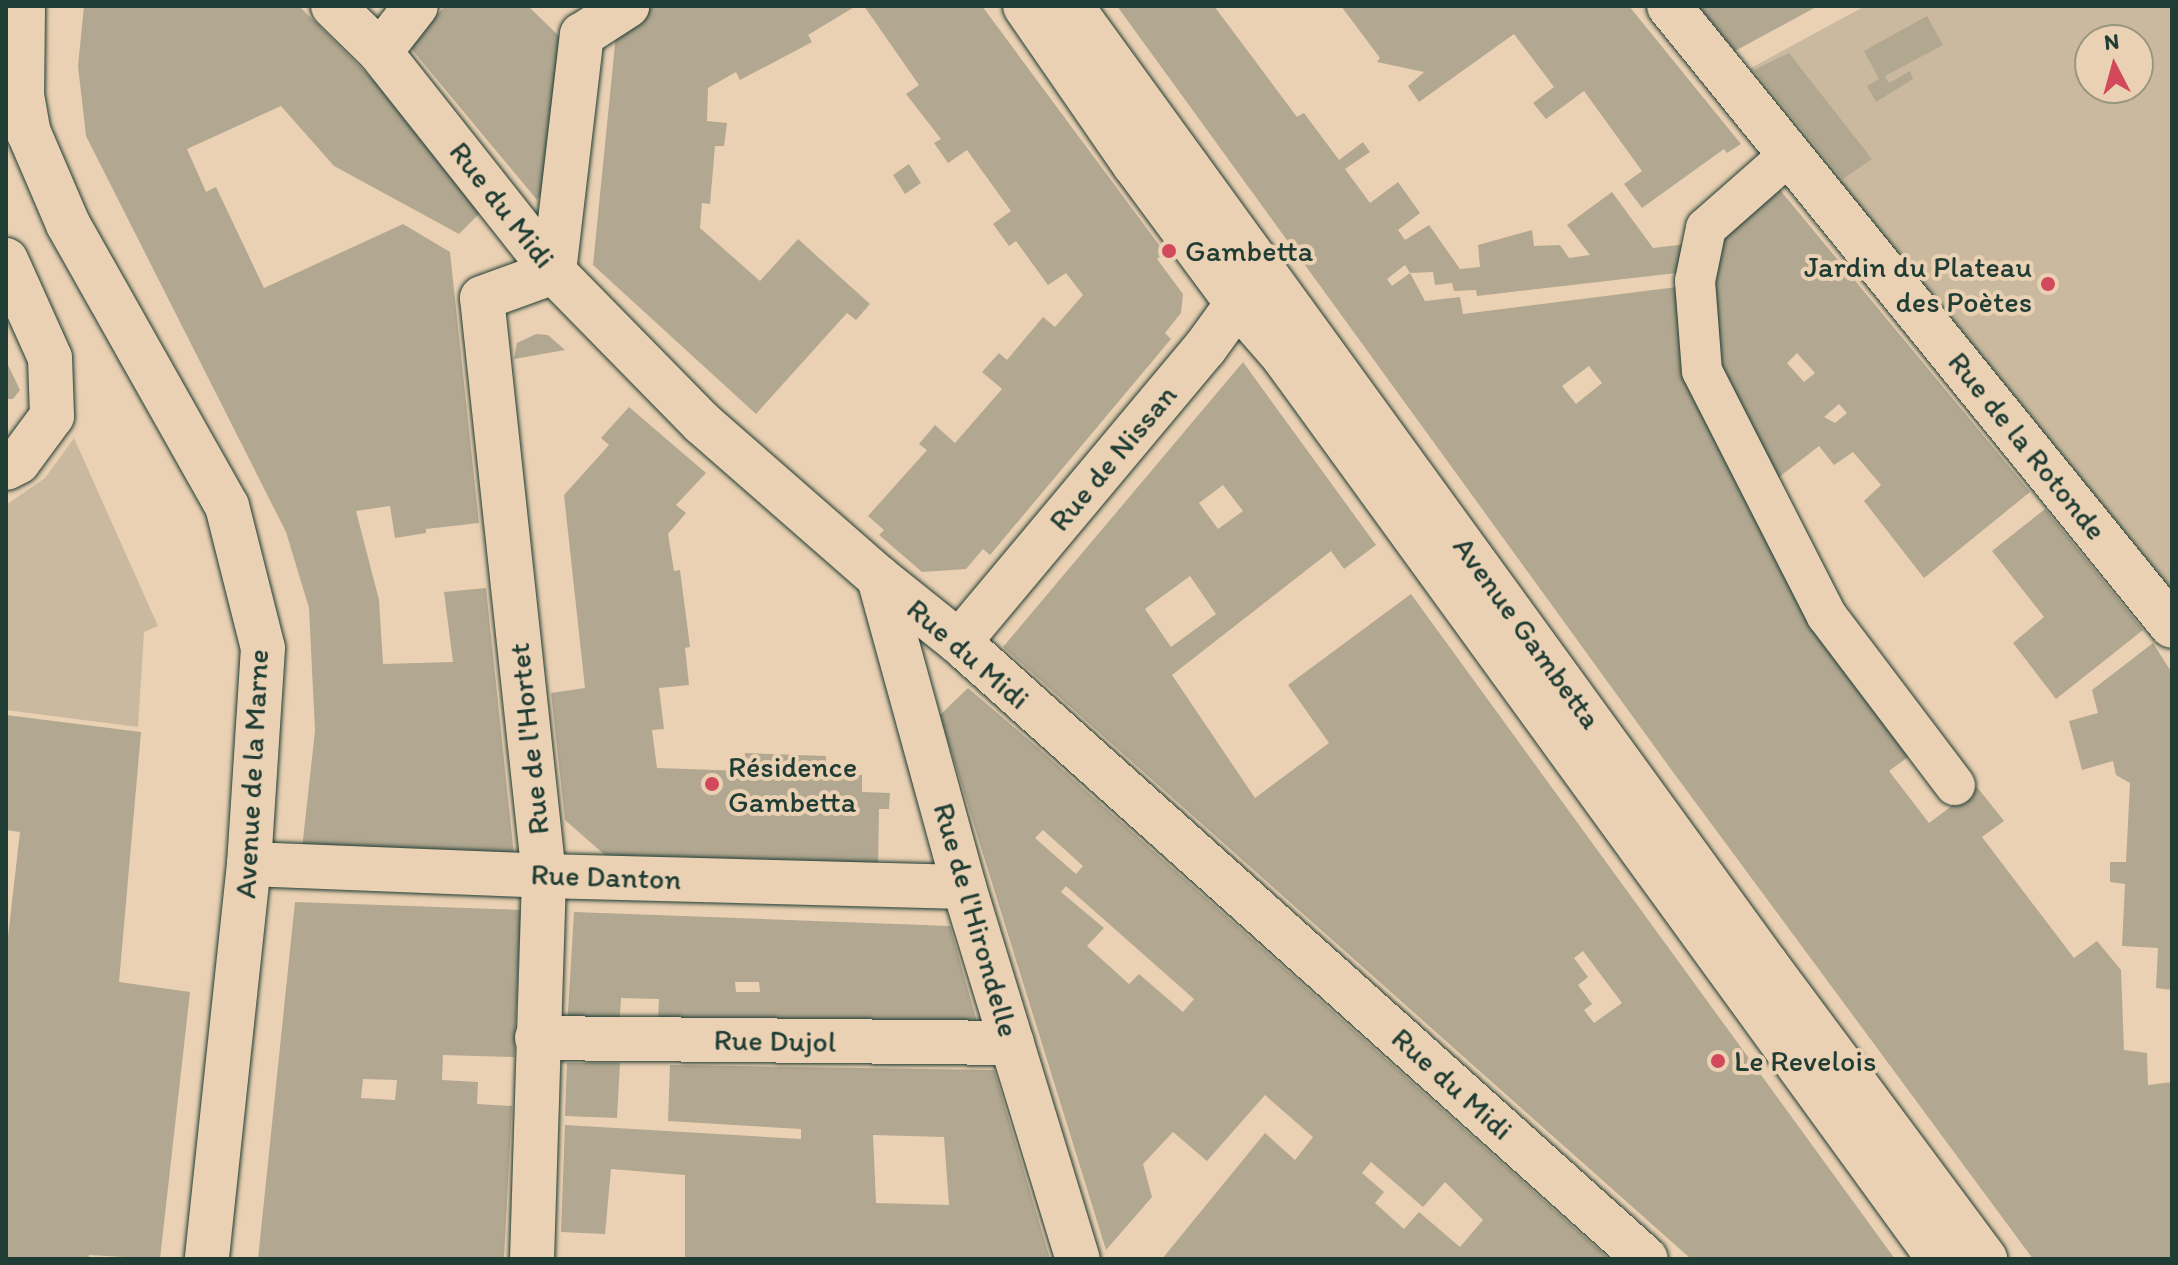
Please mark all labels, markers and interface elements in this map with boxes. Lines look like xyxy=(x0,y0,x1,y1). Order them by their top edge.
north arrow xyxy=(2074,24,2154,104)
text: N xyxy=(2103,27,2120,56)
street label: Rue du Midi xyxy=(441,134,563,276)
place label: Gambetta xyxy=(1185,233,1313,269)
marker: Gambetta xyxy=(1160,242,1178,260)
place label: Jardin du Plateau des Poètes xyxy=(1804,249,2032,320)
marker: Jardin du Plateau des Poètes xyxy=(2039,275,2057,293)
street label: Rue de la Rotonde xyxy=(1940,345,2114,547)
street label: Rue de Nissan xyxy=(1041,378,1185,538)
street label: Avenue Gambetta xyxy=(1445,530,1609,736)
street label: Rue du Midi xyxy=(899,591,1037,717)
street label: Rue de l'Hortet xyxy=(501,642,557,836)
street label: Avenue de la Marne xyxy=(227,648,277,900)
place label: Résidence Gambetta xyxy=(728,749,857,820)
marker: Résidence Gambetta xyxy=(703,775,721,793)
street label: Rue de l'Hirondelle xyxy=(925,799,1027,1041)
street label: Rue Danton xyxy=(530,856,682,898)
street label: Rue du Midi xyxy=(1384,1020,1520,1148)
street label: Rue Dujol xyxy=(713,1022,837,1060)
place label: Le Revelois xyxy=(1734,1043,1876,1079)
marker: Le Revelois xyxy=(1709,1052,1727,1070)

